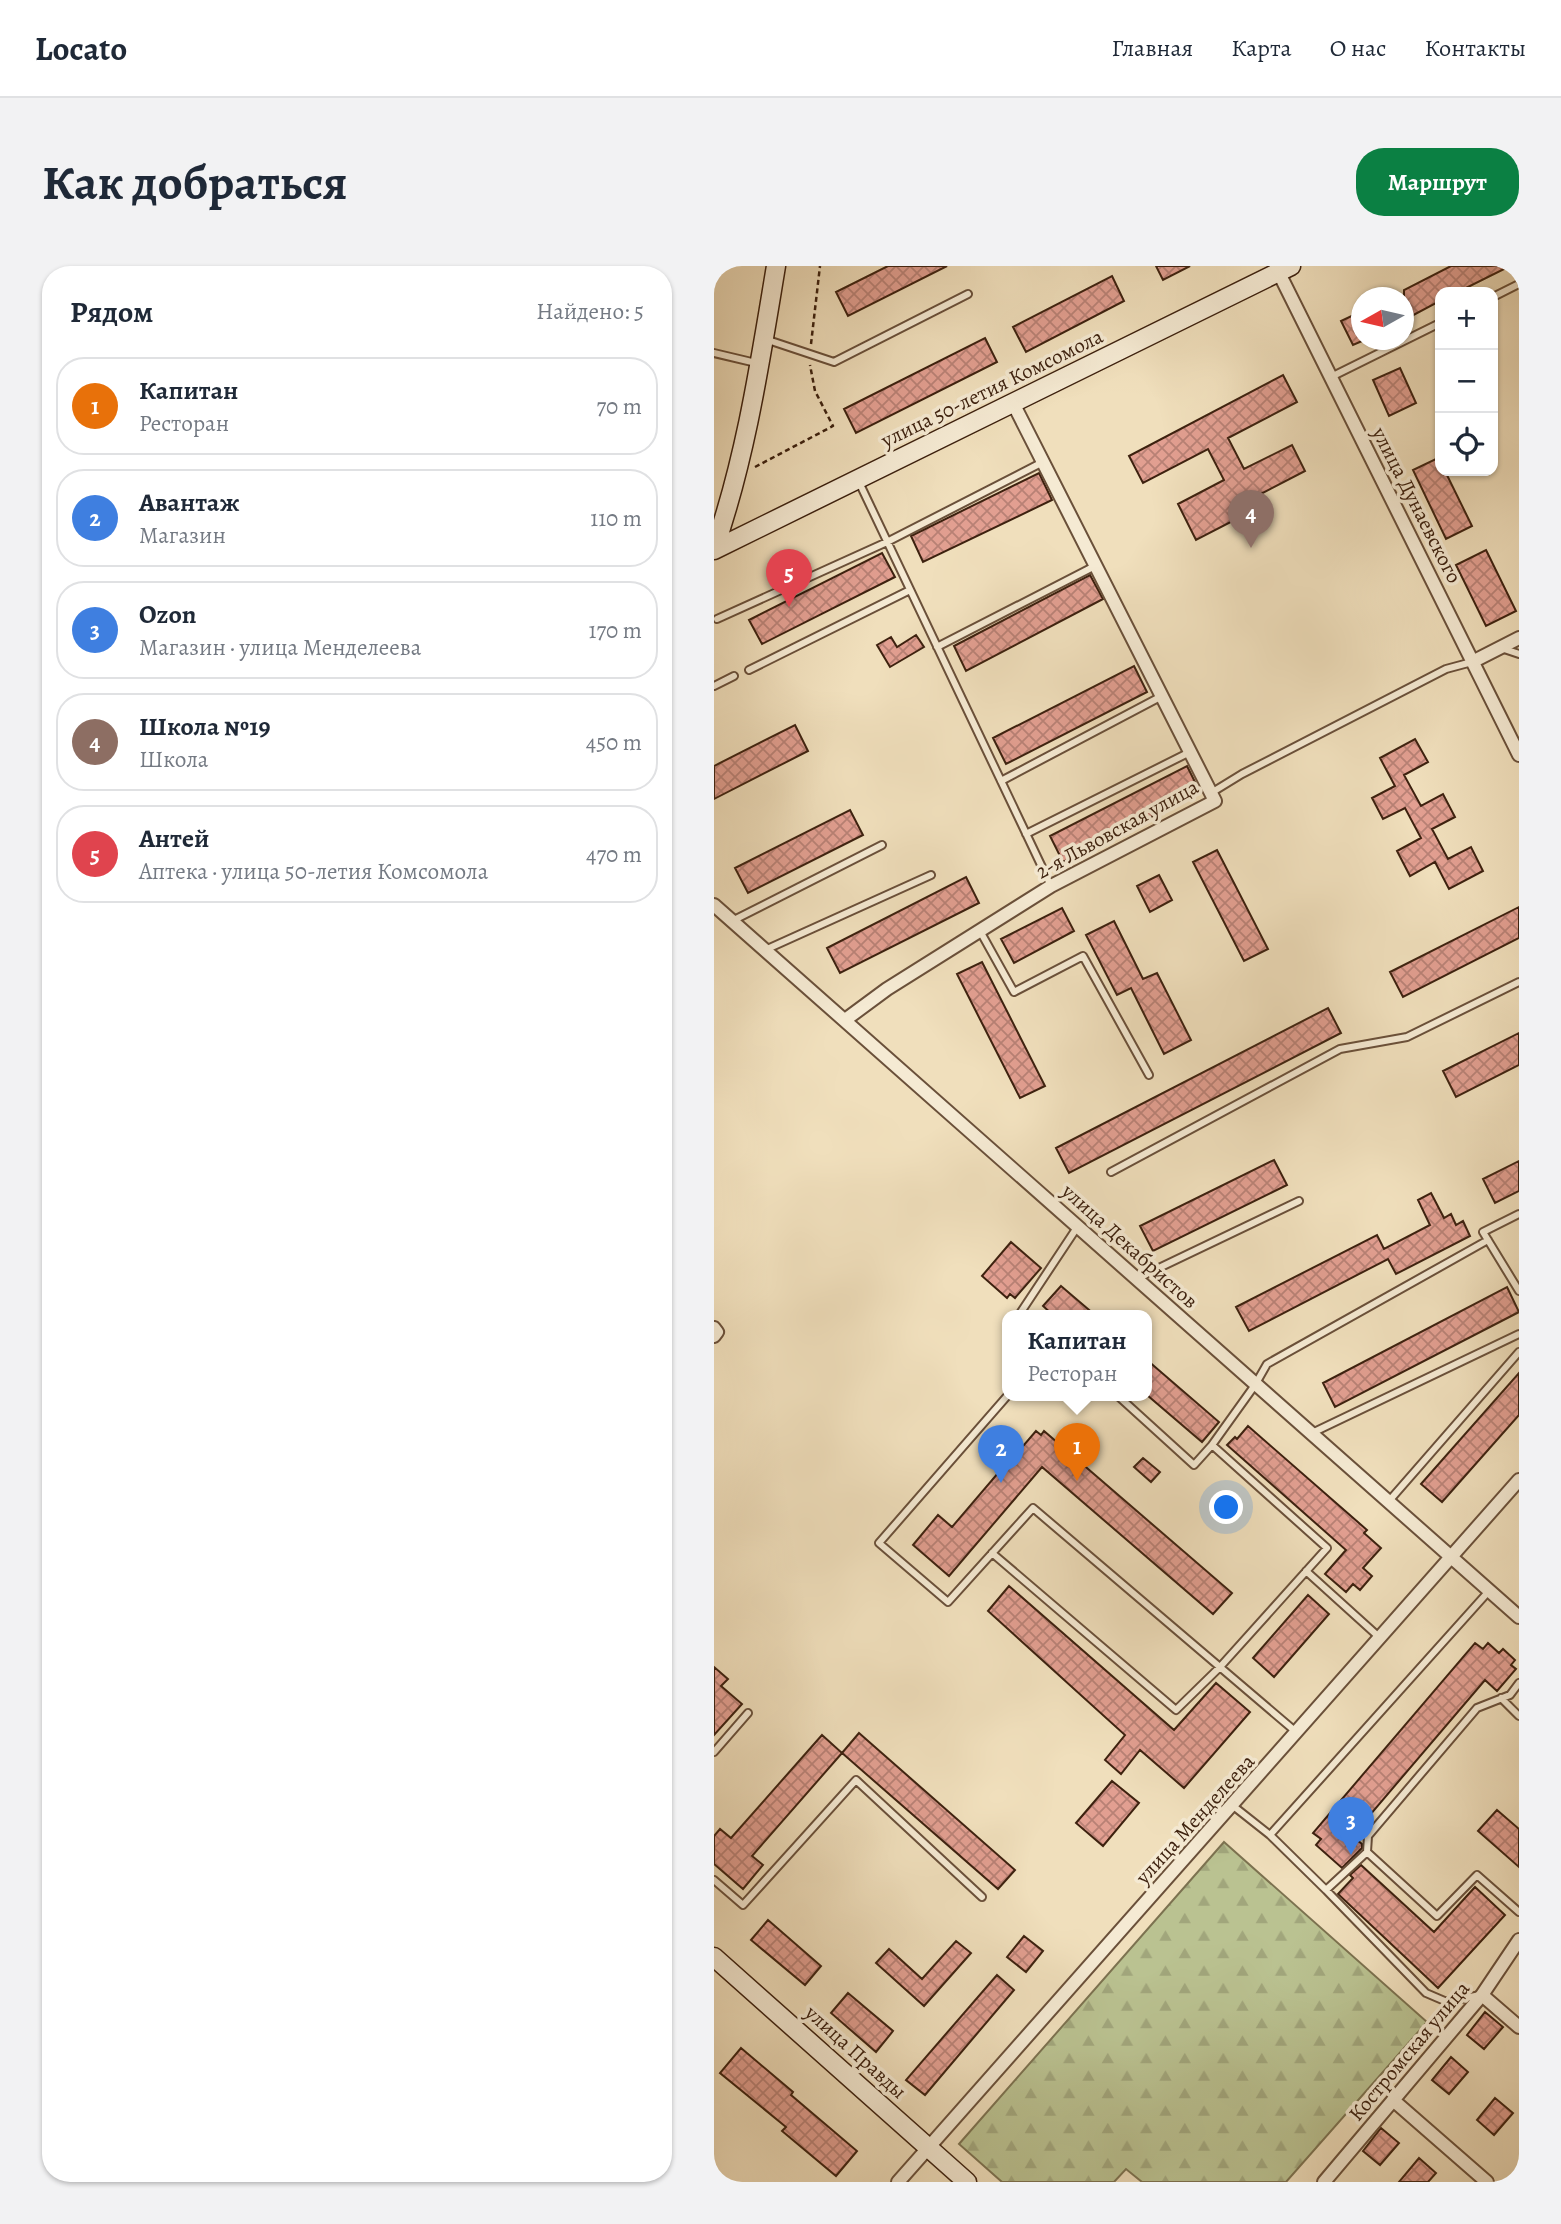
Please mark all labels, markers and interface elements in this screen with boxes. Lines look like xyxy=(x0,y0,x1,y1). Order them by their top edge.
text: Locato xyxy=(35,26,127,71)
text: Главная xyxy=(1112,32,1193,64)
text: Карта xyxy=(1231,32,1292,64)
text: О нас xyxy=(1330,32,1386,64)
text: Контакты xyxy=(1424,32,1526,64)
button: Маршрут xyxy=(1356,148,1519,216)
text: Как добраться xyxy=(42,149,348,216)
north arrow xyxy=(1351,287,1414,350)
map controls xyxy=(1435,287,1498,476)
button: + xyxy=(1435,287,1498,350)
text: Рядом xyxy=(70,292,153,332)
text: Найдено: 5 xyxy=(536,296,644,327)
street label: улица 50-летия Комсомола xyxy=(875,322,1108,454)
button: − xyxy=(1435,350,1498,413)
text: Капитан xyxy=(139,373,238,408)
text: 1 xyxy=(91,391,99,422)
text: 70 m xyxy=(596,391,642,422)
text: Ресторан xyxy=(139,408,229,439)
button: locate xyxy=(1435,413,1498,476)
street label: улица Дунаевского xyxy=(1365,421,1468,588)
text: Авантаж xyxy=(139,485,240,520)
pin: 4 xyxy=(1228,490,1274,548)
text: 2 xyxy=(89,503,101,534)
text: 110 m xyxy=(590,503,642,534)
text: Магазин xyxy=(139,520,226,551)
pin: 5 xyxy=(766,549,812,607)
text: Ozon xyxy=(139,597,197,632)
text: 3 xyxy=(90,615,100,646)
text: 170 m xyxy=(589,615,642,646)
text: Магазин · улица Менделеева xyxy=(139,632,421,663)
text: Школа №19 xyxy=(139,709,271,744)
text: 4 xyxy=(90,727,100,758)
text: 450 m xyxy=(586,727,642,758)
text: Школа xyxy=(139,744,208,775)
street label: 2-я Львовская улица xyxy=(1031,772,1204,885)
text: Антей xyxy=(139,821,209,856)
text: 5 xyxy=(90,839,100,870)
text: 470 m xyxy=(586,839,642,870)
text: Аптека · улица 50-летия Комсомола xyxy=(139,856,488,887)
street label: улица Декабристов xyxy=(1055,1177,1204,1315)
popup xyxy=(1002,1310,1152,1401)
text: Капитан xyxy=(1027,1323,1127,1358)
text: Ресторан xyxy=(1027,1358,1117,1389)
pin: 1 xyxy=(1054,1423,1100,1481)
pin: 2 xyxy=(978,1425,1024,1483)
your location xyxy=(1209,1490,1243,1524)
street label: улица Менделеева xyxy=(1128,1748,1261,1891)
pin: 3 xyxy=(1328,1797,1374,1855)
street label: Костромская улица xyxy=(1342,1975,1476,2127)
street label: улица Правды xyxy=(798,1998,913,2105)

